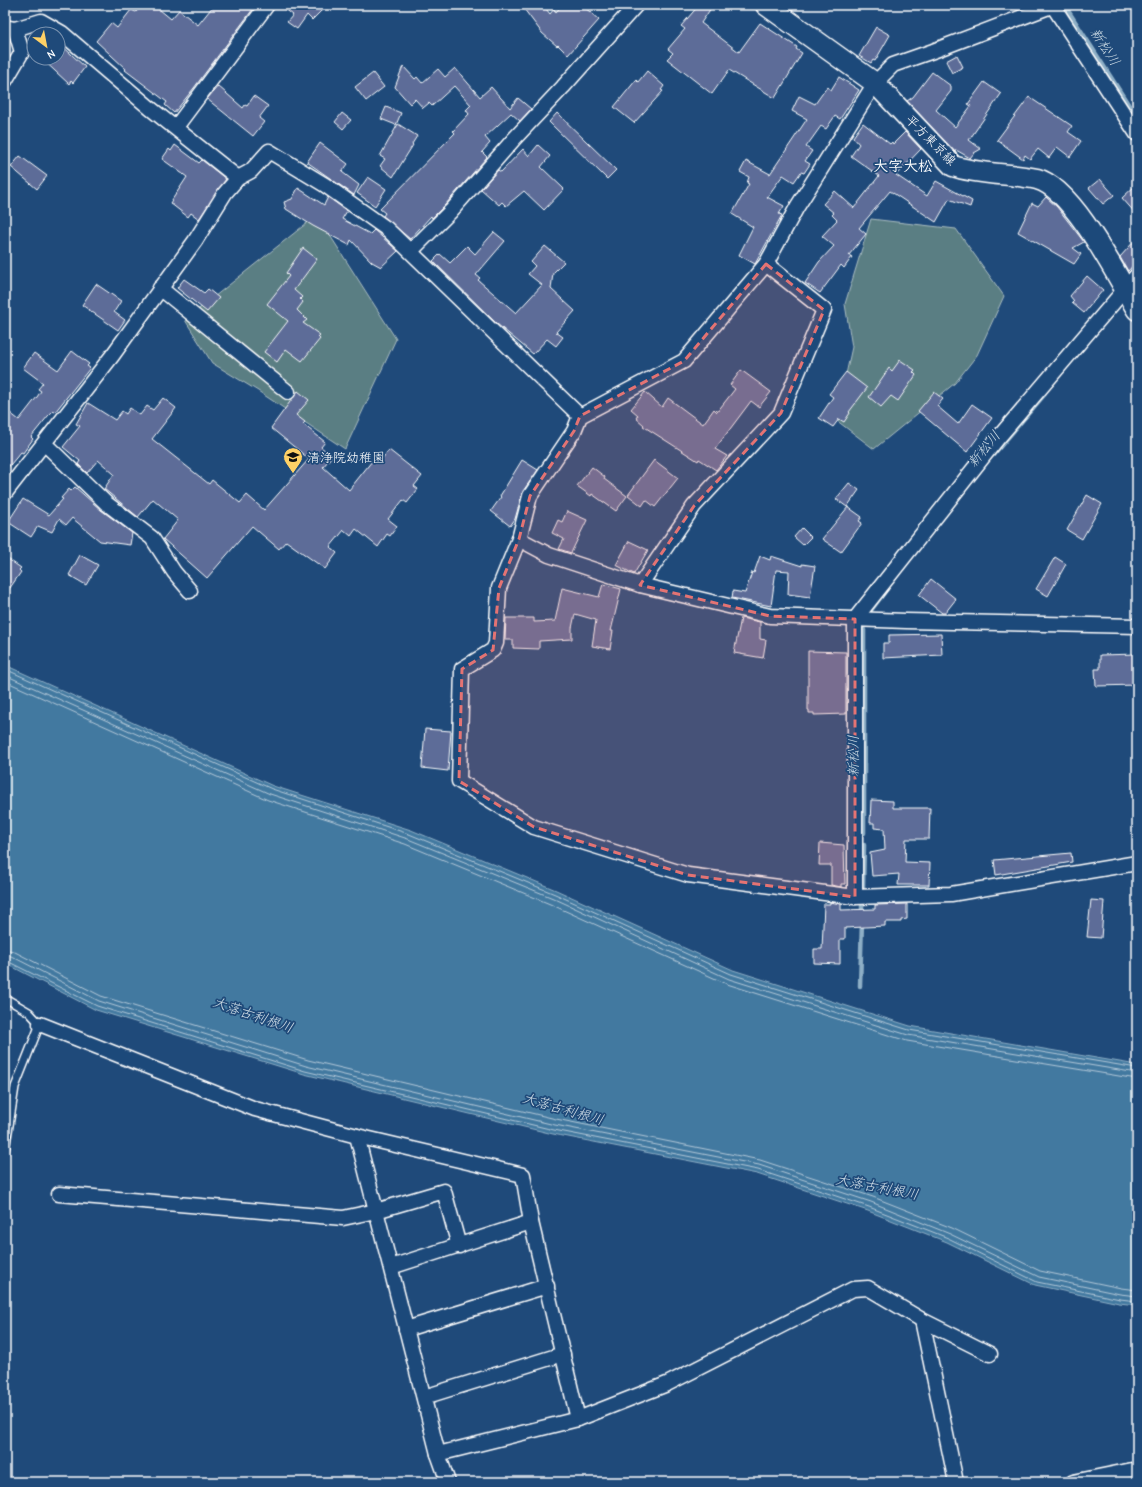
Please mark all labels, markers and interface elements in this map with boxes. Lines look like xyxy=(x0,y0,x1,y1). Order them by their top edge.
water label: 新松川 xyxy=(1086,25,1124,69)
north arrow xyxy=(26,26,66,66)
text: N xyxy=(45,47,58,61)
street label: 平方東京線 xyxy=(903,112,960,169)
district label: 大字大松 xyxy=(873,157,933,175)
water label: 新松川 xyxy=(964,427,1004,471)
school or university icon: 清浄院幼稚園 xyxy=(282,446,304,474)
place label: 清浄院幼稚園 xyxy=(307,450,385,465)
water label: 新松川 xyxy=(845,735,862,777)
water label: 大落古利根川 xyxy=(211,993,295,1037)
water label: 大落古利根川 xyxy=(520,1089,606,1129)
water label: 大落古利根川 xyxy=(834,1171,920,1203)

